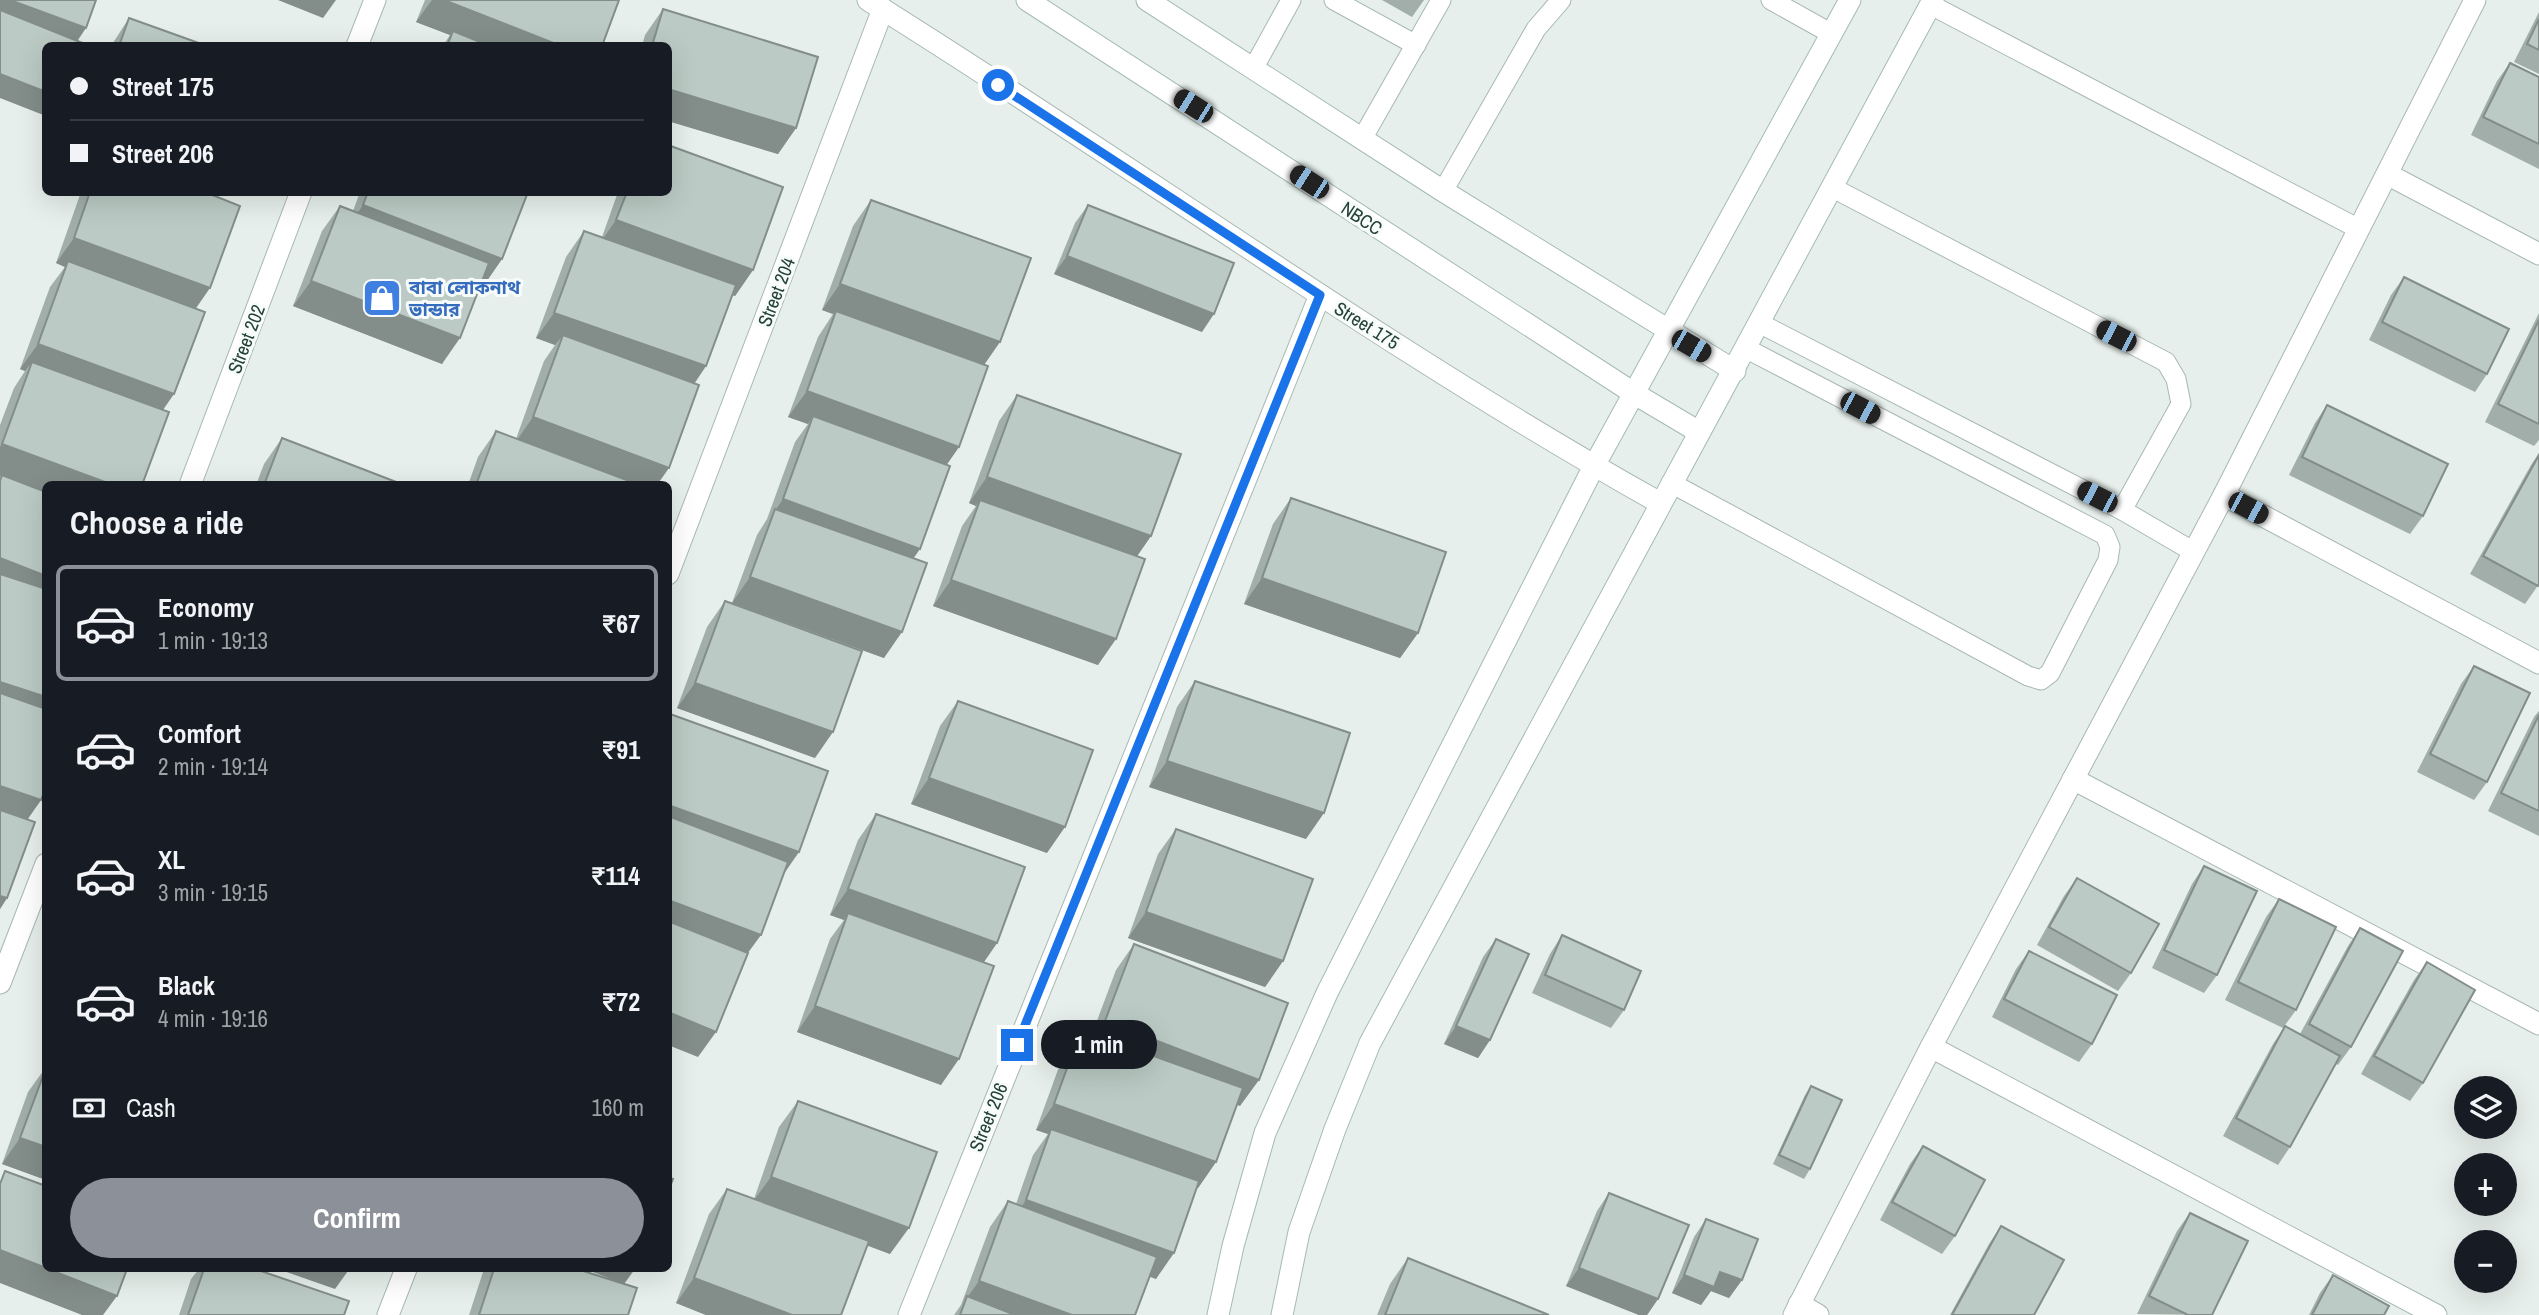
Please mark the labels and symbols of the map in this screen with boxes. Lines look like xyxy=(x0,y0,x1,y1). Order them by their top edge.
route start xyxy=(982,69,1014,101)
car xyxy=(1170,86,1217,126)
car xyxy=(1286,162,1333,202)
street label: NBCC xyxy=(1336,195,1388,241)
street label: Street 204 xyxy=(751,253,801,330)
place label: বাবা লোকনাথ ভান্ডার xyxy=(408,274,521,322)
shop icon: বাবা লোকনাথ ভান্ডার xyxy=(361,277,403,319)
street label: Street 175 xyxy=(1330,295,1405,355)
street label: Street 202 xyxy=(221,301,271,377)
car xyxy=(2093,317,2140,355)
car xyxy=(1668,326,1715,366)
car xyxy=(1837,389,1884,427)
car xyxy=(2074,478,2121,516)
car xyxy=(2225,489,2272,527)
callout: 1 min xyxy=(1042,1020,1157,1070)
route end xyxy=(1001,1029,1033,1061)
street label: Street 206 xyxy=(962,1079,1014,1155)

